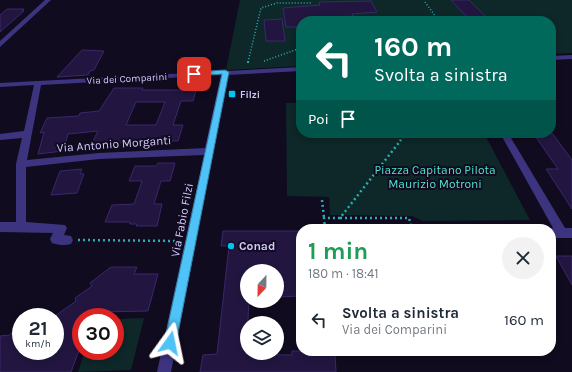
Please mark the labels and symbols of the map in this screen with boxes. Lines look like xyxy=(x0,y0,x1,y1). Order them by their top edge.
pin xyxy=(177,57,211,91)
street label: Via dei Comparini xyxy=(86,71,168,87)
marker: Filzi xyxy=(227,89,237,99)
place label: Filzi xyxy=(240,89,260,101)
street label: Via Antonio Morganti xyxy=(56,133,172,155)
park label: Piazza Capitano Pilota Maurizio Motroni xyxy=(374,163,496,191)
street label: Via Fabio Filzi xyxy=(168,182,196,258)
place label: Conad xyxy=(239,239,275,253)
marker: Conad xyxy=(226,241,236,251)
north arrow xyxy=(240,264,284,308)
speed limit sign: 30 xyxy=(72,308,124,360)
position arrow xyxy=(149,322,191,364)

